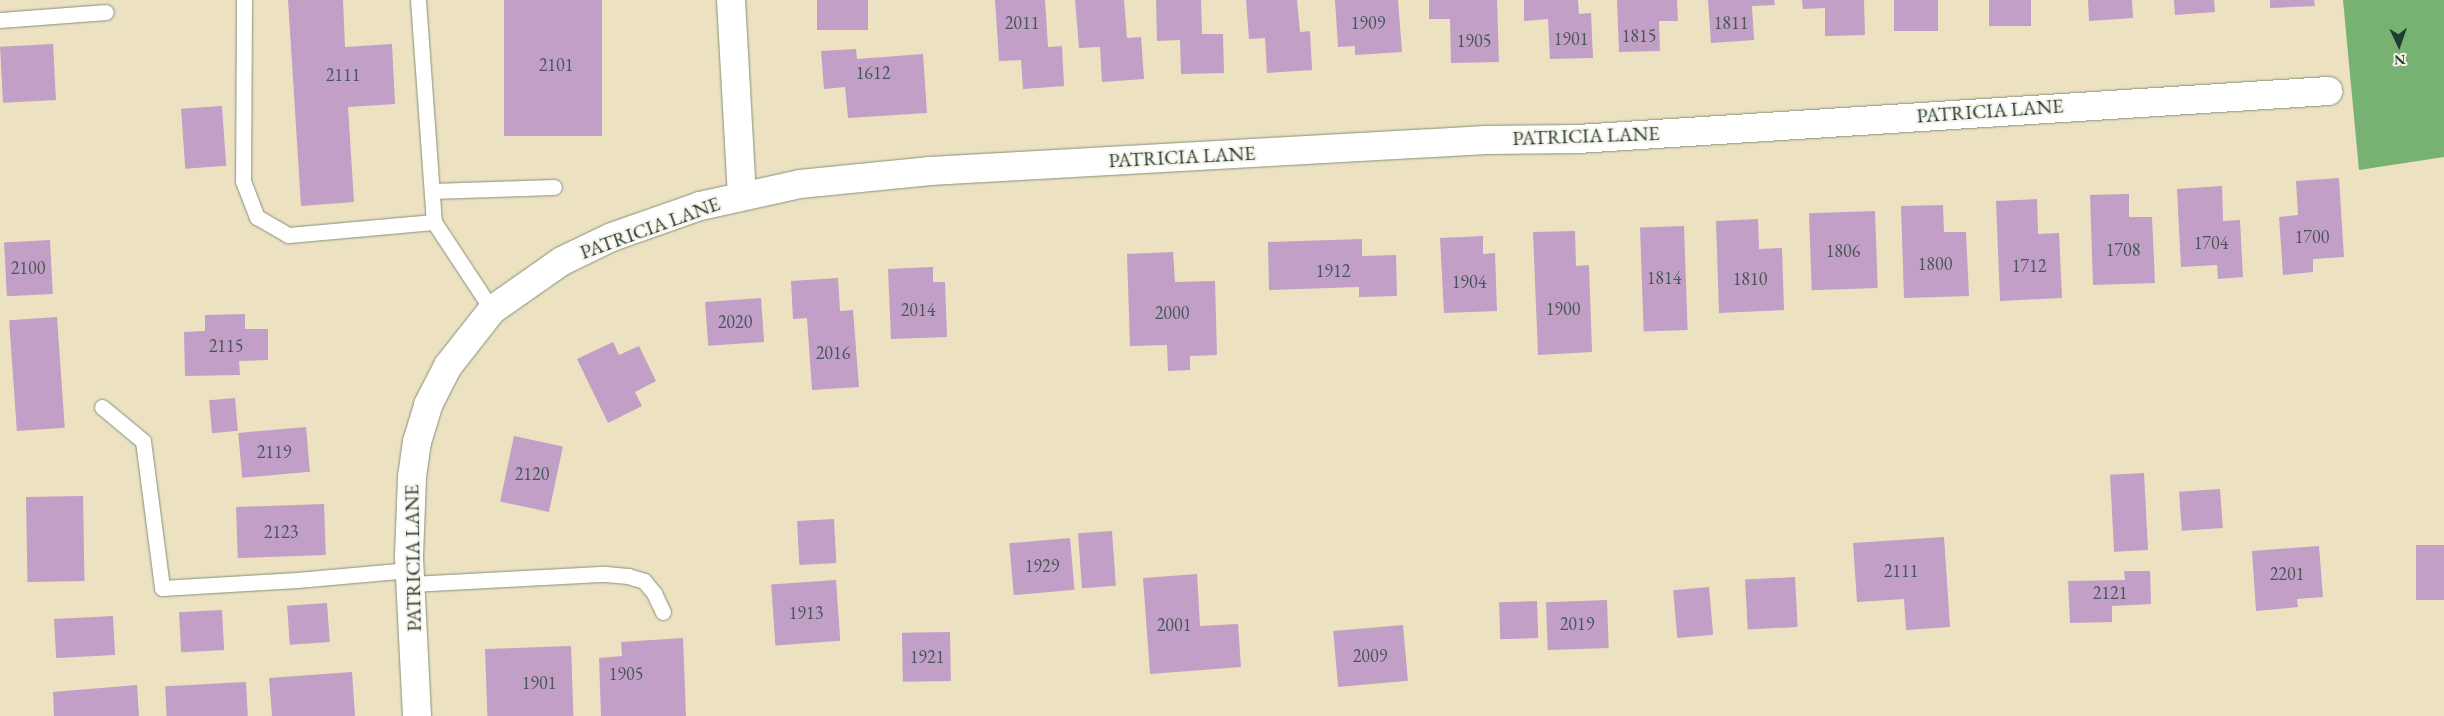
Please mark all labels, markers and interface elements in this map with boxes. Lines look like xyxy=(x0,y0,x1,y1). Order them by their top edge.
house number: 2011 xyxy=(1005,12,1039,34)
house number: 1909 xyxy=(1351,12,1385,34)
house number: 1811 xyxy=(1714,12,1748,34)
north arrow xyxy=(2374,20,2424,70)
house number: 1815 xyxy=(1622,25,1656,47)
house number: 1901 xyxy=(1554,28,1588,50)
house number: 1905 xyxy=(1457,30,1491,52)
text: N xyxy=(2394,51,2406,69)
house number: 2101 xyxy=(539,54,573,76)
house number: 1612 xyxy=(856,62,890,84)
house number: 2111 xyxy=(326,64,360,86)
street label: PATRICIA LANE xyxy=(1916,94,2064,128)
street label: PATRICIA LANE xyxy=(1512,121,1660,151)
street label: PATRICIA LANE xyxy=(1108,141,1256,173)
street label: PATRICIA LANE xyxy=(577,192,723,264)
house number: 1700 xyxy=(2295,226,2329,248)
house number: 1704 xyxy=(2194,232,2228,254)
house number: 1708 xyxy=(2106,239,2140,261)
house number: 1806 xyxy=(1826,240,1860,262)
house number: 1800 xyxy=(1918,253,1952,275)
house number: 1712 xyxy=(2012,255,2046,277)
house number: 2100 xyxy=(11,257,45,279)
house number: 1912 xyxy=(1316,260,1350,282)
house number: 1814 xyxy=(1647,267,1681,289)
house number: 1810 xyxy=(1733,268,1767,290)
house number: 1904 xyxy=(1452,271,1486,293)
house number: 1900 xyxy=(1546,298,1580,320)
house number: 2014 xyxy=(901,299,935,321)
house number: 2000 xyxy=(1155,302,1189,324)
house number: 2020 xyxy=(718,311,752,333)
house number: 2115 xyxy=(209,335,243,357)
house number: 2016 xyxy=(816,342,850,364)
house number: 2119 xyxy=(257,441,291,463)
house number: 2120 xyxy=(515,463,549,485)
street label: PATRICIA LANE xyxy=(400,484,426,632)
house number: 2123 xyxy=(264,521,298,543)
house number: 1929 xyxy=(1025,555,1059,577)
house number: 2111 xyxy=(1884,560,1918,582)
house number: 2201 xyxy=(2270,563,2304,585)
house number: 2121 xyxy=(2093,582,2127,604)
house number: 1913 xyxy=(789,602,823,624)
house number: 2019 xyxy=(1560,613,1594,635)
house number: 2001 xyxy=(1157,614,1191,636)
house number: 2009 xyxy=(1353,645,1387,667)
house number: 1921 xyxy=(910,646,944,668)
house number: 1905 xyxy=(609,663,643,685)
house number: 1901 xyxy=(522,672,556,694)

